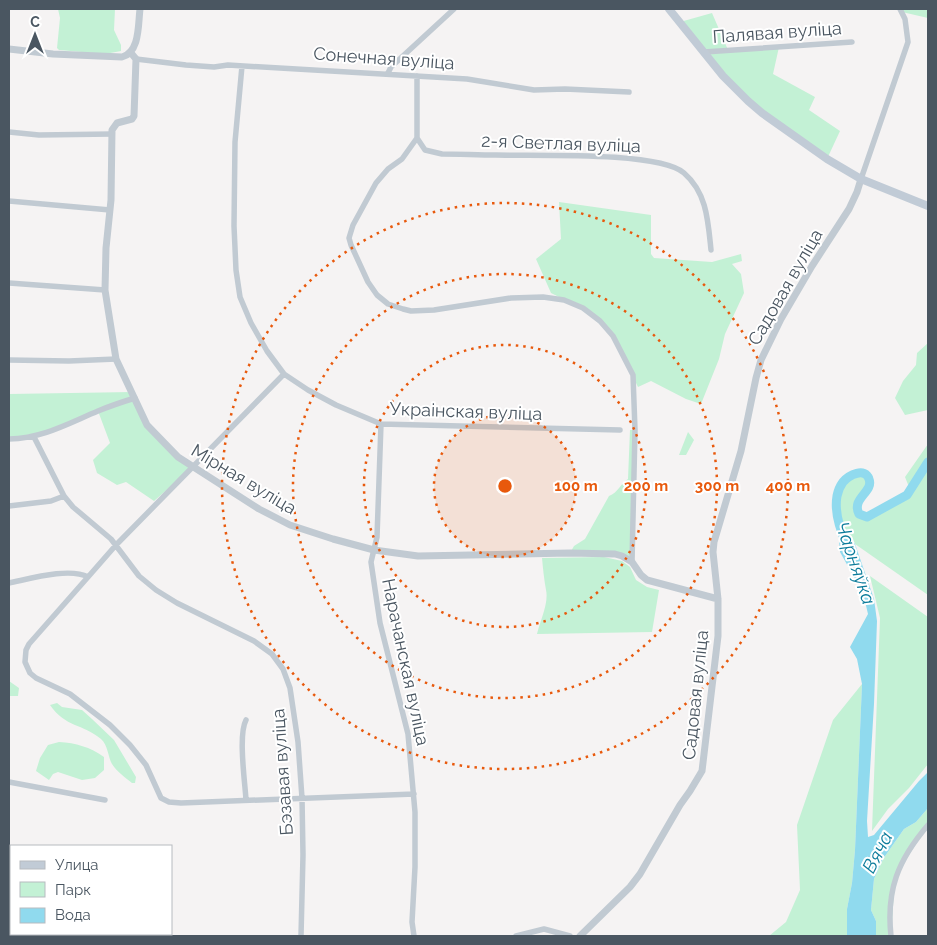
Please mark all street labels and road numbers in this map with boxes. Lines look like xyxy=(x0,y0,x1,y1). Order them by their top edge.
street label: Палявая вуліца xyxy=(712,17,842,47)
street label: Сонечная вуліца xyxy=(313,43,455,73)
street label: 2-я Светлая вуліца xyxy=(481,130,641,156)
street label: Садовая вуліца xyxy=(743,225,827,349)
street label: Украінская вуліца xyxy=(389,398,543,424)
street label: Мірная вуліца xyxy=(188,439,300,519)
street label: Нарачанская вуліца xyxy=(378,577,434,747)
street label: Садовая вуліца xyxy=(678,629,712,761)
street label: Бэзавая вуліца xyxy=(267,708,297,836)

